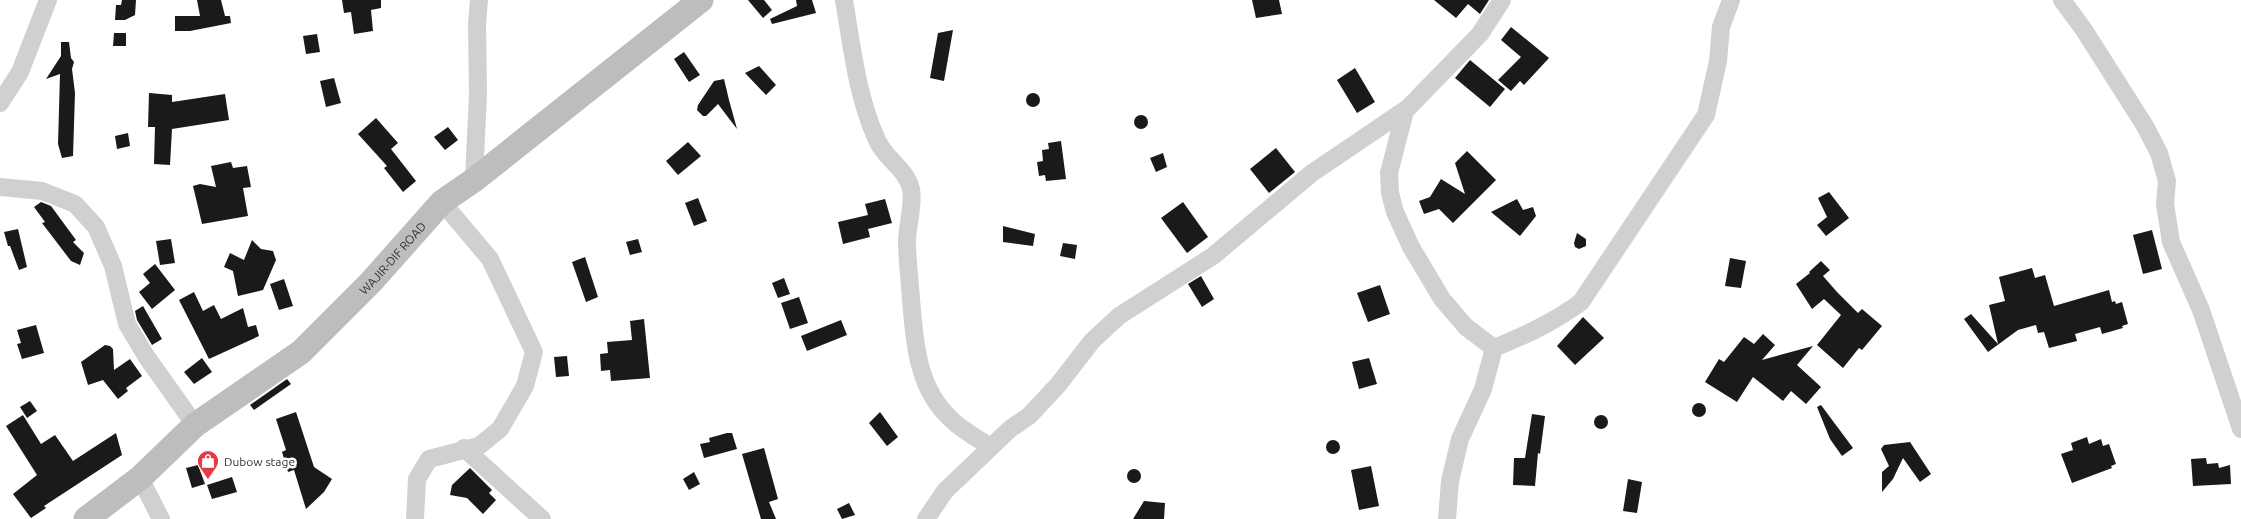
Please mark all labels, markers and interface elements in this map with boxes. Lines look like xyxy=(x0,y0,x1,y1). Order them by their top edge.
street label: WAJIR-DIF ROAD xyxy=(356,219,428,297)
shop icon: Dubow stage xyxy=(196,449,220,480)
place label: Dubow stage xyxy=(224,455,295,468)

